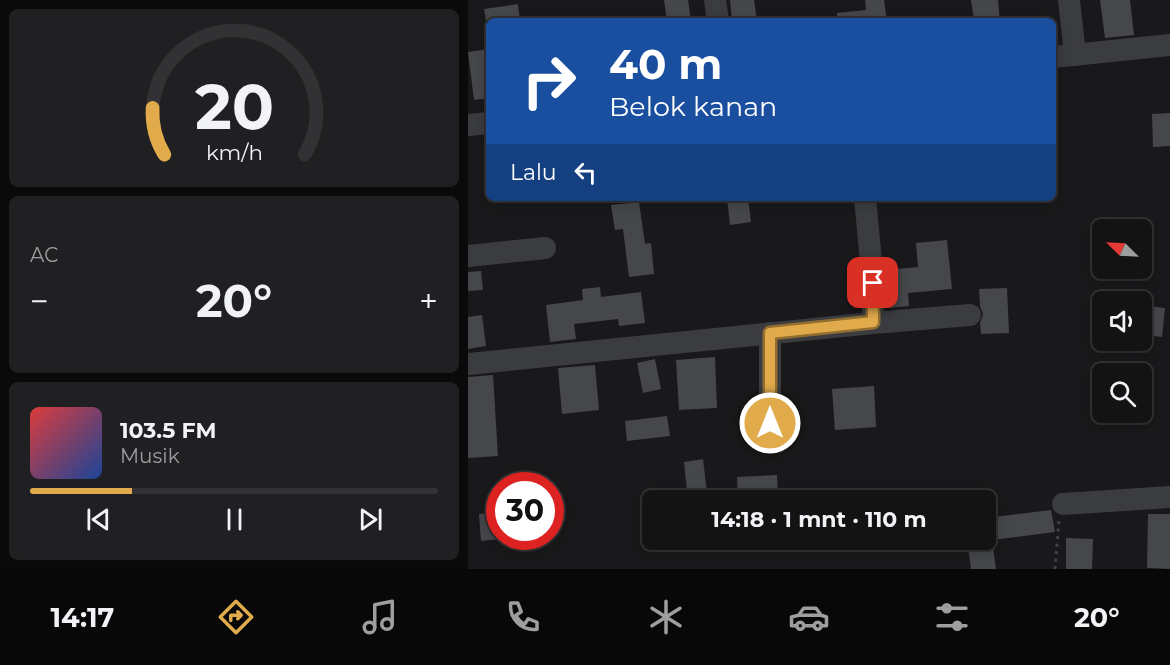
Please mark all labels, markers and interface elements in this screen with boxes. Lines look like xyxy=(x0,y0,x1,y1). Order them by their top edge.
text: 40 m xyxy=(609,38,722,90)
icon: right xyxy=(510,42,588,120)
text: 20 xyxy=(194,69,274,145)
text: Belok kanan xyxy=(609,90,777,123)
text: km/h xyxy=(205,139,263,165)
icon: left xyxy=(569,156,602,189)
text: Lalu xyxy=(510,159,557,186)
north arrow xyxy=(1092,219,1152,279)
map controls xyxy=(1092,219,1152,423)
text: AC xyxy=(30,243,58,267)
pin xyxy=(847,257,898,308)
icon: arrive xyxy=(856,266,889,299)
text: 20° xyxy=(196,273,272,328)
text: − xyxy=(30,281,49,321)
text: + xyxy=(419,281,438,321)
button: sound xyxy=(1092,291,1152,351)
button: search xyxy=(1092,363,1152,423)
position arrow xyxy=(738,391,802,455)
text: 103.5 FM xyxy=(120,417,217,444)
text: Musik xyxy=(120,444,180,468)
speed limit sign: 30 xyxy=(486,472,564,550)
icon: previous xyxy=(82,503,115,536)
icon: pause xyxy=(218,503,251,536)
icon: next xyxy=(354,503,387,536)
text: 14:18 · 1 mnt · 110 m xyxy=(711,506,927,533)
icon: directions xyxy=(215,596,257,638)
icon: music xyxy=(359,596,401,638)
icon: phone xyxy=(502,596,544,638)
icon: climate xyxy=(645,596,687,638)
icon: car xyxy=(788,596,830,638)
icon: filters xyxy=(931,596,973,638)
text: 14:17 xyxy=(51,601,114,634)
text: 20° xyxy=(1074,601,1119,634)

